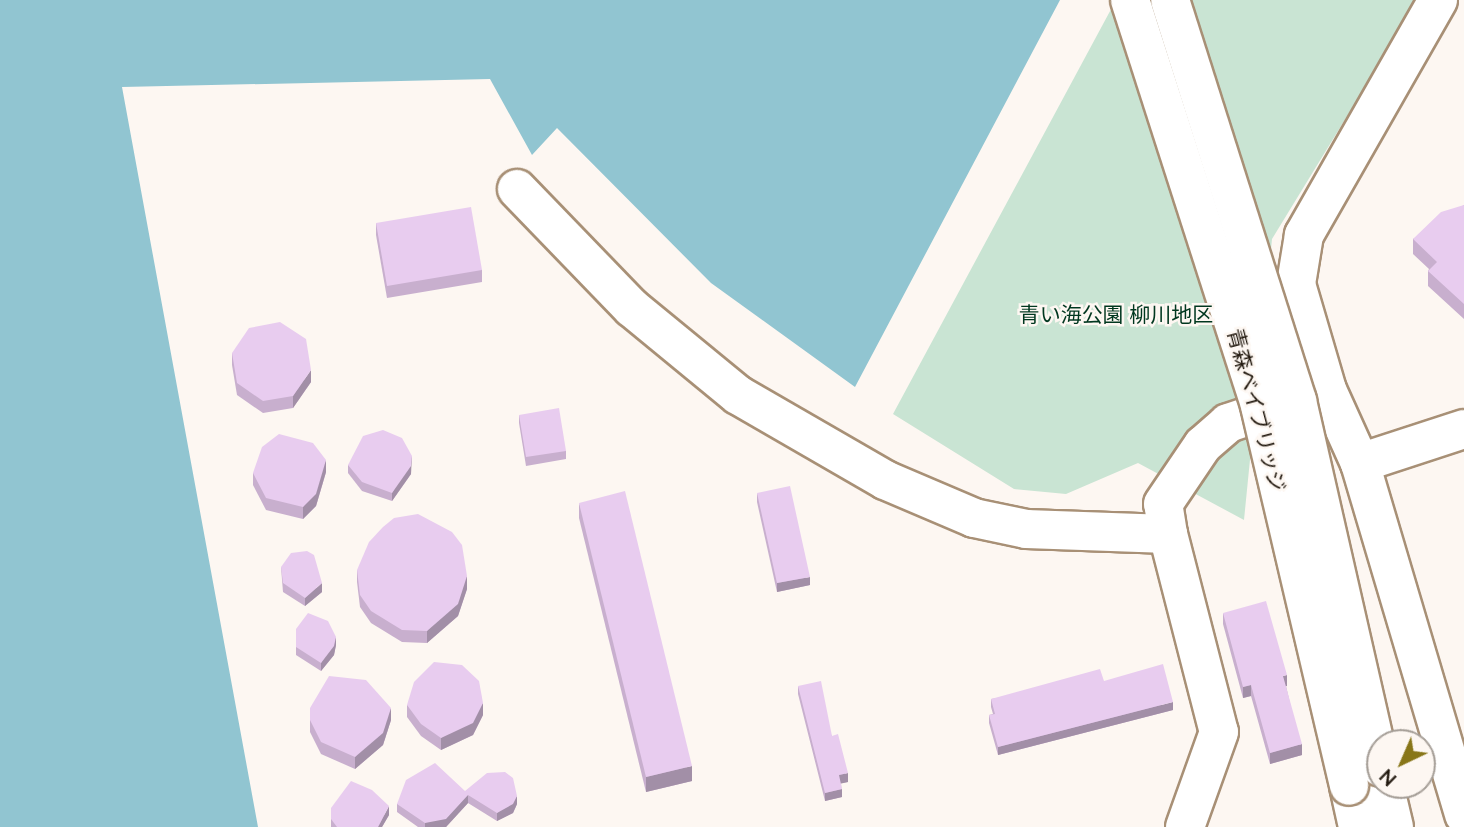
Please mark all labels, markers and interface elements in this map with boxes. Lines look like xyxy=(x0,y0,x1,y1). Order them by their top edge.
park label: 青い海公園 柳川地区 xyxy=(1019,301,1213,327)
street label: 青森ベイブリッジ xyxy=(1223,326,1291,494)
north arrow xyxy=(1366,729,1436,799)
text: N xyxy=(1374,764,1401,791)

